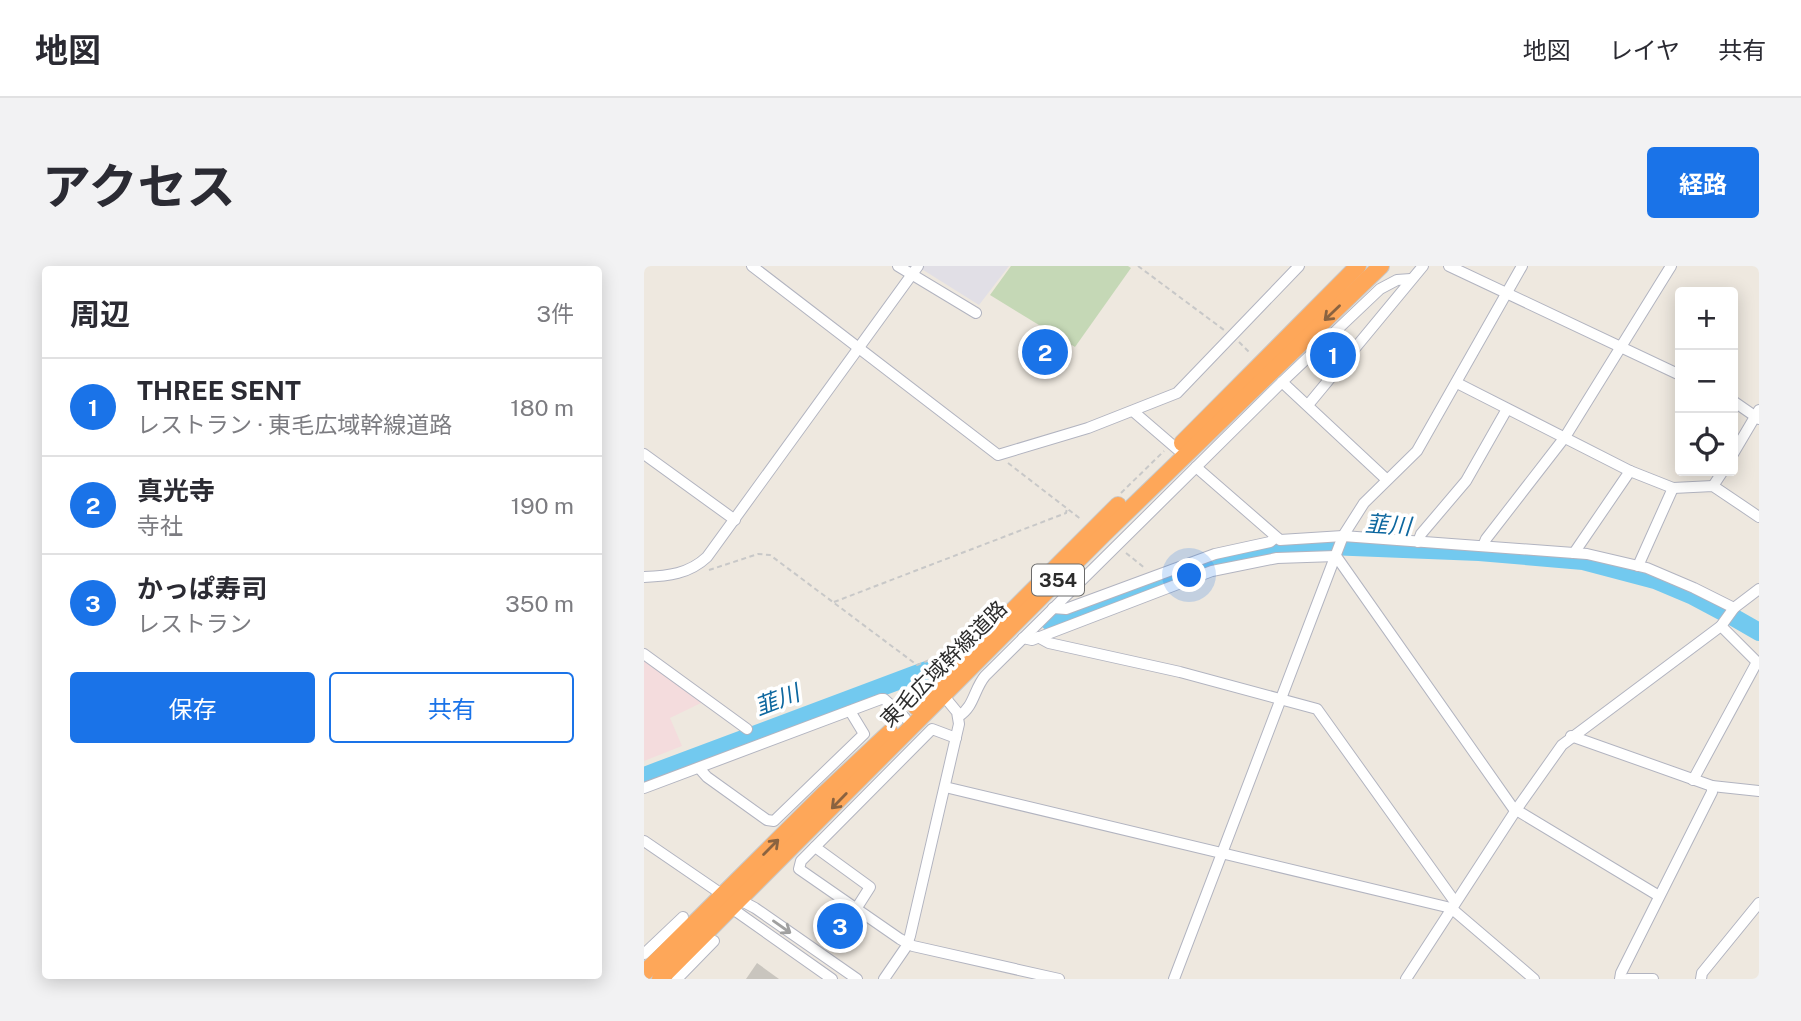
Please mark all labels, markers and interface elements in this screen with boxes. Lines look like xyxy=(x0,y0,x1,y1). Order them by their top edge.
text: 地図 xyxy=(35,31,101,69)
text: 地図 xyxy=(1523,36,1571,64)
text: レイヤ xyxy=(1609,36,1680,64)
text: 共有 xyxy=(1718,36,1766,64)
button: 経路 xyxy=(1647,147,1759,218)
text: アクセス xyxy=(42,157,236,215)
map controls xyxy=(1675,287,1738,476)
button: + xyxy=(1675,287,1738,350)
text: 周辺 xyxy=(70,296,130,332)
text: 3件 xyxy=(537,300,574,327)
one-way arrow xyxy=(1323,305,1340,322)
pin: 2 xyxy=(1022,326,1068,378)
pin: 1 xyxy=(1310,329,1356,381)
button: − xyxy=(1675,350,1738,413)
text: THREE SENT xyxy=(137,375,301,406)
text: 1 xyxy=(88,394,98,421)
text: 180 m xyxy=(510,394,574,421)
text: レストラン · 東毛広域幹線道路 xyxy=(137,411,452,438)
button: locate xyxy=(1675,413,1738,476)
text: 真光寺 xyxy=(137,475,215,506)
text: 2 xyxy=(86,492,100,519)
text: 190 m xyxy=(511,492,574,519)
water label: 韮川 xyxy=(1364,509,1415,540)
text: 寺社 xyxy=(137,512,183,539)
your location xyxy=(1172,558,1206,592)
road number: 354 xyxy=(1032,564,1084,596)
text: かっぱ寿司 xyxy=(137,573,267,604)
text: 3 xyxy=(85,590,101,617)
text: 350 m xyxy=(505,590,574,617)
street label: 東毛広域幹線道路 xyxy=(875,595,1012,732)
text: レストラン xyxy=(137,610,252,637)
button: 保存 xyxy=(70,672,315,743)
button: 共有 xyxy=(329,672,574,743)
water label: 韮川 xyxy=(751,678,806,720)
one-way arrow xyxy=(831,792,848,809)
one-way arrow xyxy=(762,839,779,856)
pin: 3 xyxy=(817,900,863,952)
one-way arrow xyxy=(772,920,791,934)

